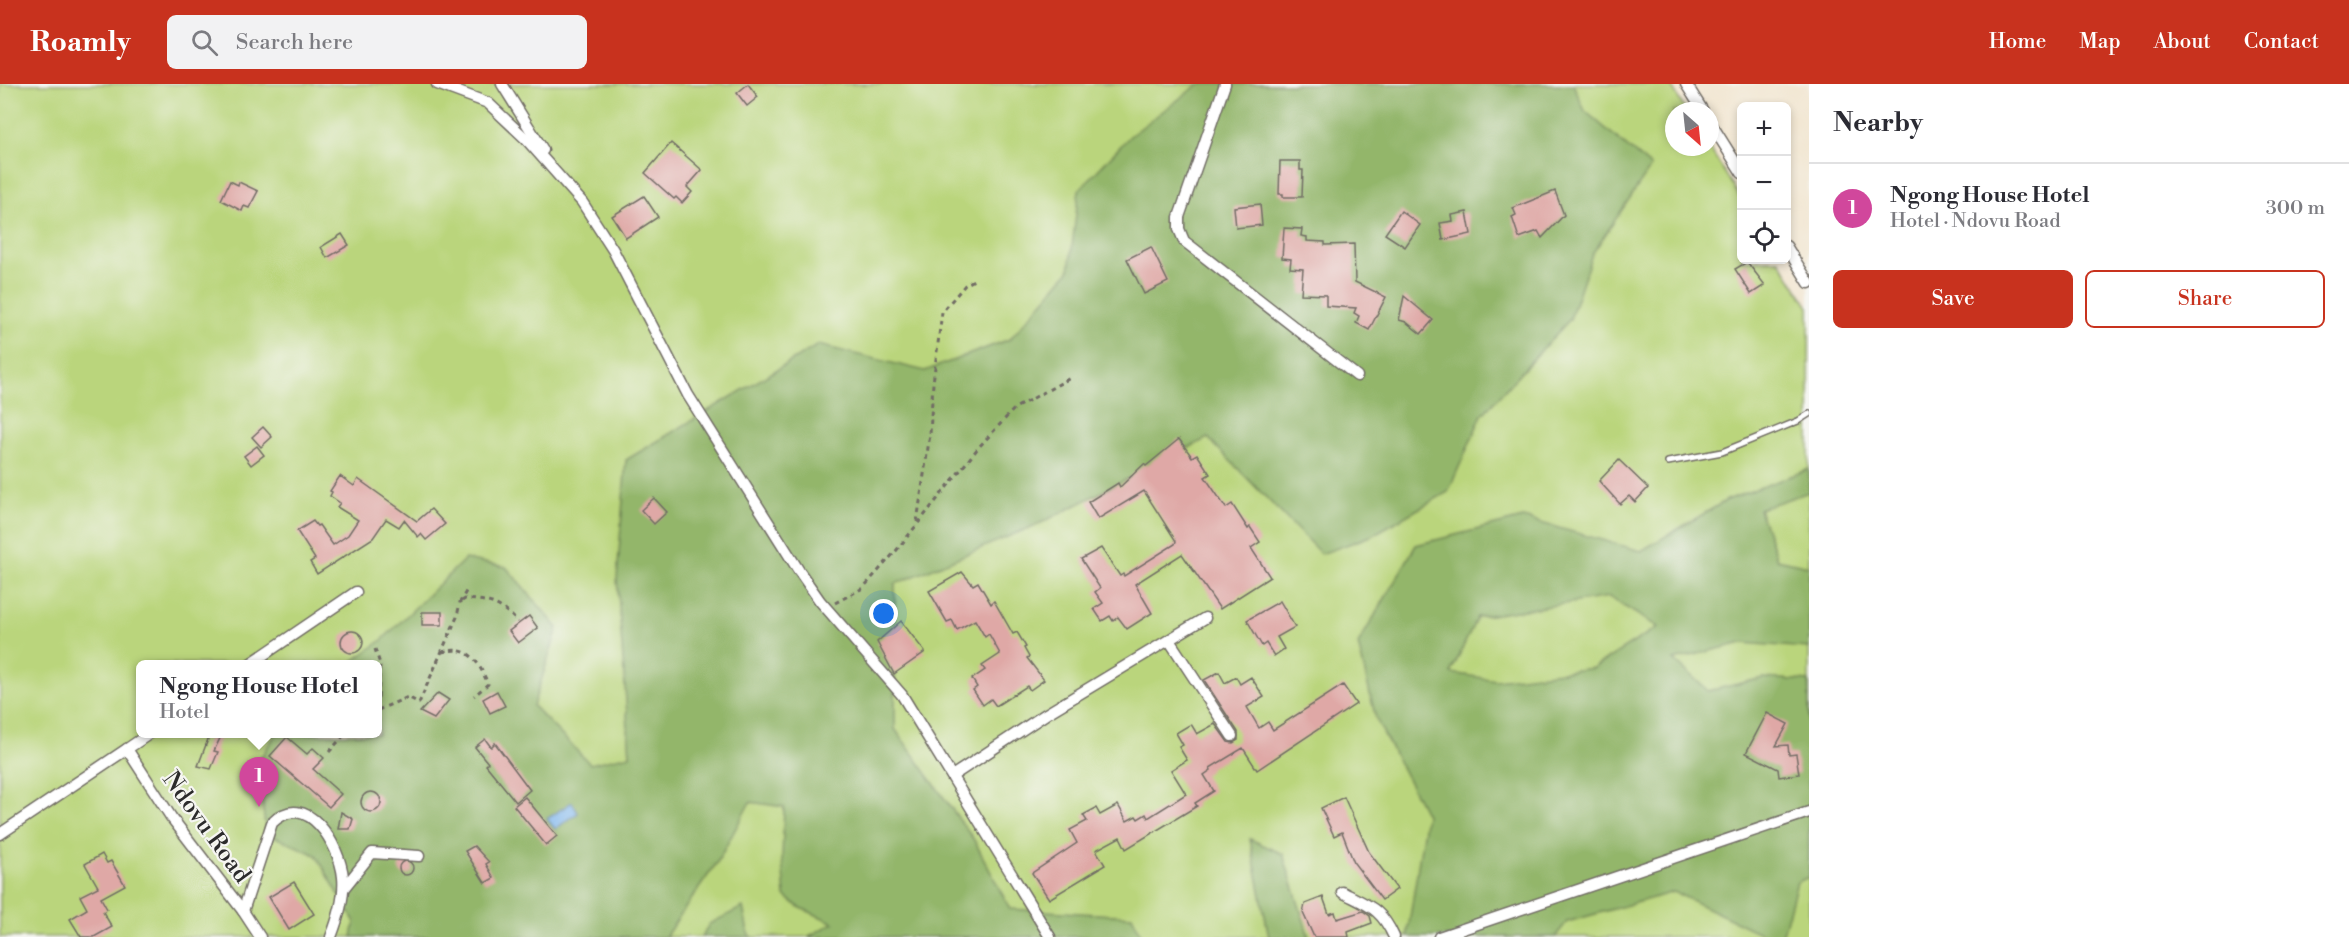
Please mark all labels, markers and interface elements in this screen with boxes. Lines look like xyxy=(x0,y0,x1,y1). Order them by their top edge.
search box xyxy=(167,15,587,69)
text: Roamly xyxy=(30,25,131,60)
icon: search xyxy=(188,26,221,59)
text: Search here xyxy=(236,29,353,56)
text: Home xyxy=(1989,29,2046,55)
text: Map xyxy=(2079,29,2121,55)
text: About xyxy=(2154,29,2211,55)
text: Contact xyxy=(2244,29,2319,55)
north arrow xyxy=(1665,102,1719,156)
map controls xyxy=(1737,102,1791,264)
button: + xyxy=(1737,102,1791,156)
text: Nearby xyxy=(1833,107,1923,139)
button: − xyxy=(1737,156,1791,210)
text: Ngong House Hotel xyxy=(1890,182,2089,209)
text: 1 xyxy=(1848,196,1857,221)
text: 300 m xyxy=(2266,196,2325,221)
text: Hotel · Ndovu Road xyxy=(1890,209,2061,234)
button: locate xyxy=(1737,210,1791,264)
button: Save xyxy=(1833,270,2073,328)
button: Share xyxy=(2085,270,2325,328)
your location xyxy=(869,599,898,628)
popup xyxy=(136,660,382,738)
text: Ngong House Hotel xyxy=(159,673,359,700)
text: Hotel xyxy=(159,700,209,725)
pin: 1 xyxy=(240,758,278,807)
street label: Ndovu Road xyxy=(156,766,257,890)

